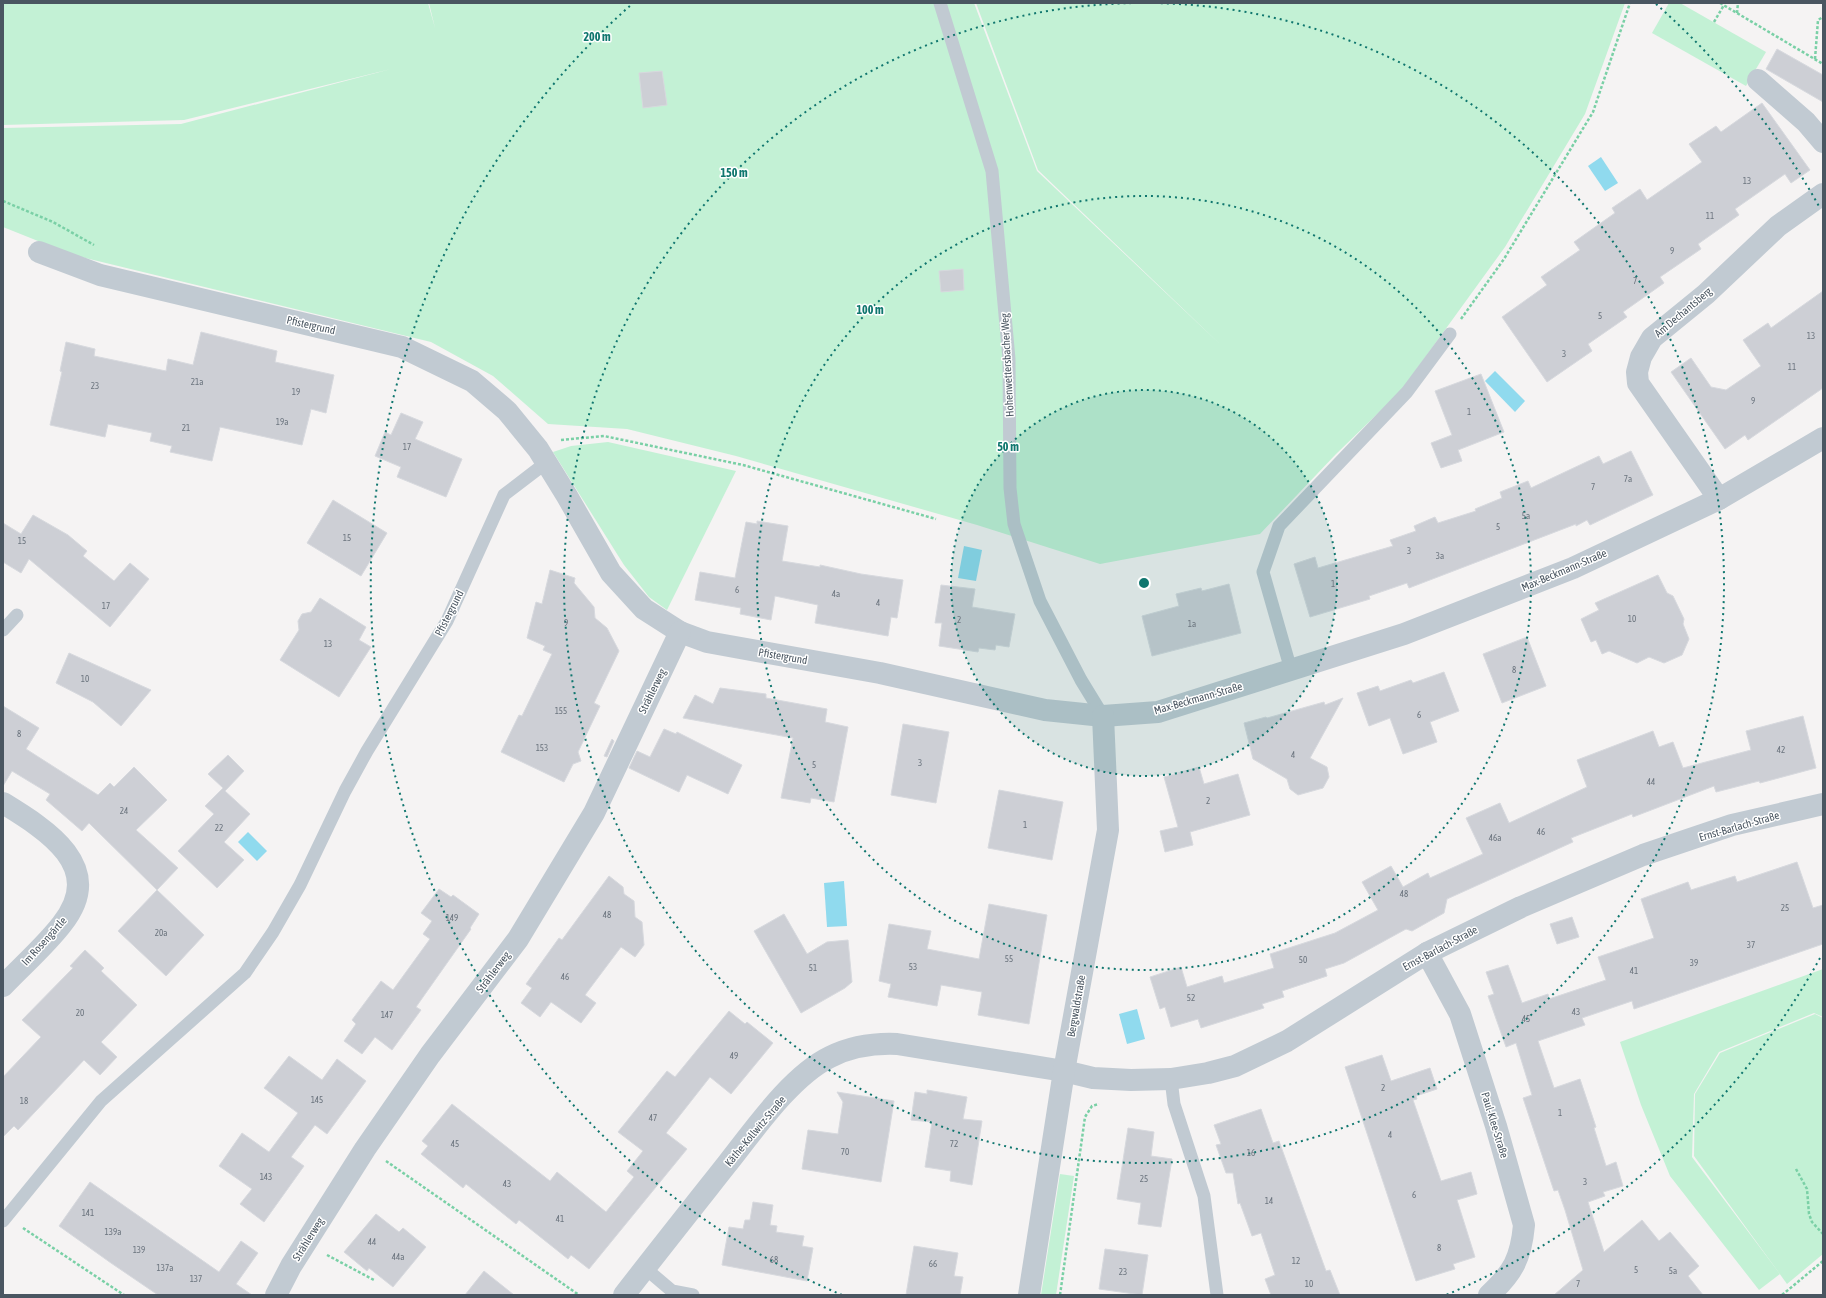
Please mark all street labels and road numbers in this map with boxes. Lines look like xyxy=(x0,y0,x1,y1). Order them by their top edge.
street label: Am Dechantsberg xyxy=(1652,285,1714,339)
street label: Hohenwettersbacher Weg xyxy=(998,313,1016,417)
street label: Pfistergrund xyxy=(285,314,337,336)
street label: Max-Beckmann-Straße xyxy=(1520,547,1608,593)
street label: Pfistergrund xyxy=(432,588,466,638)
street label: Pfistergrund xyxy=(758,646,808,666)
street label: Strählerweg xyxy=(636,666,668,715)
street label: Max-Beckmann-Straße xyxy=(1152,680,1244,716)
street label: Ernst-Barlach-Straße xyxy=(1697,809,1781,843)
street label: Im Rosengärtle xyxy=(19,914,69,968)
street label: Ernst-Barlach-Straße xyxy=(1401,923,1479,973)
street label: Strählerweg xyxy=(474,949,513,995)
street label: Bergwaldstraße xyxy=(1065,974,1087,1038)
street label: Paul-Klee-Straße xyxy=(1479,1091,1511,1159)
street label: Käthe-Kollwitz-Straße xyxy=(722,1094,788,1168)
street label: Strählerweg xyxy=(290,1215,326,1263)

